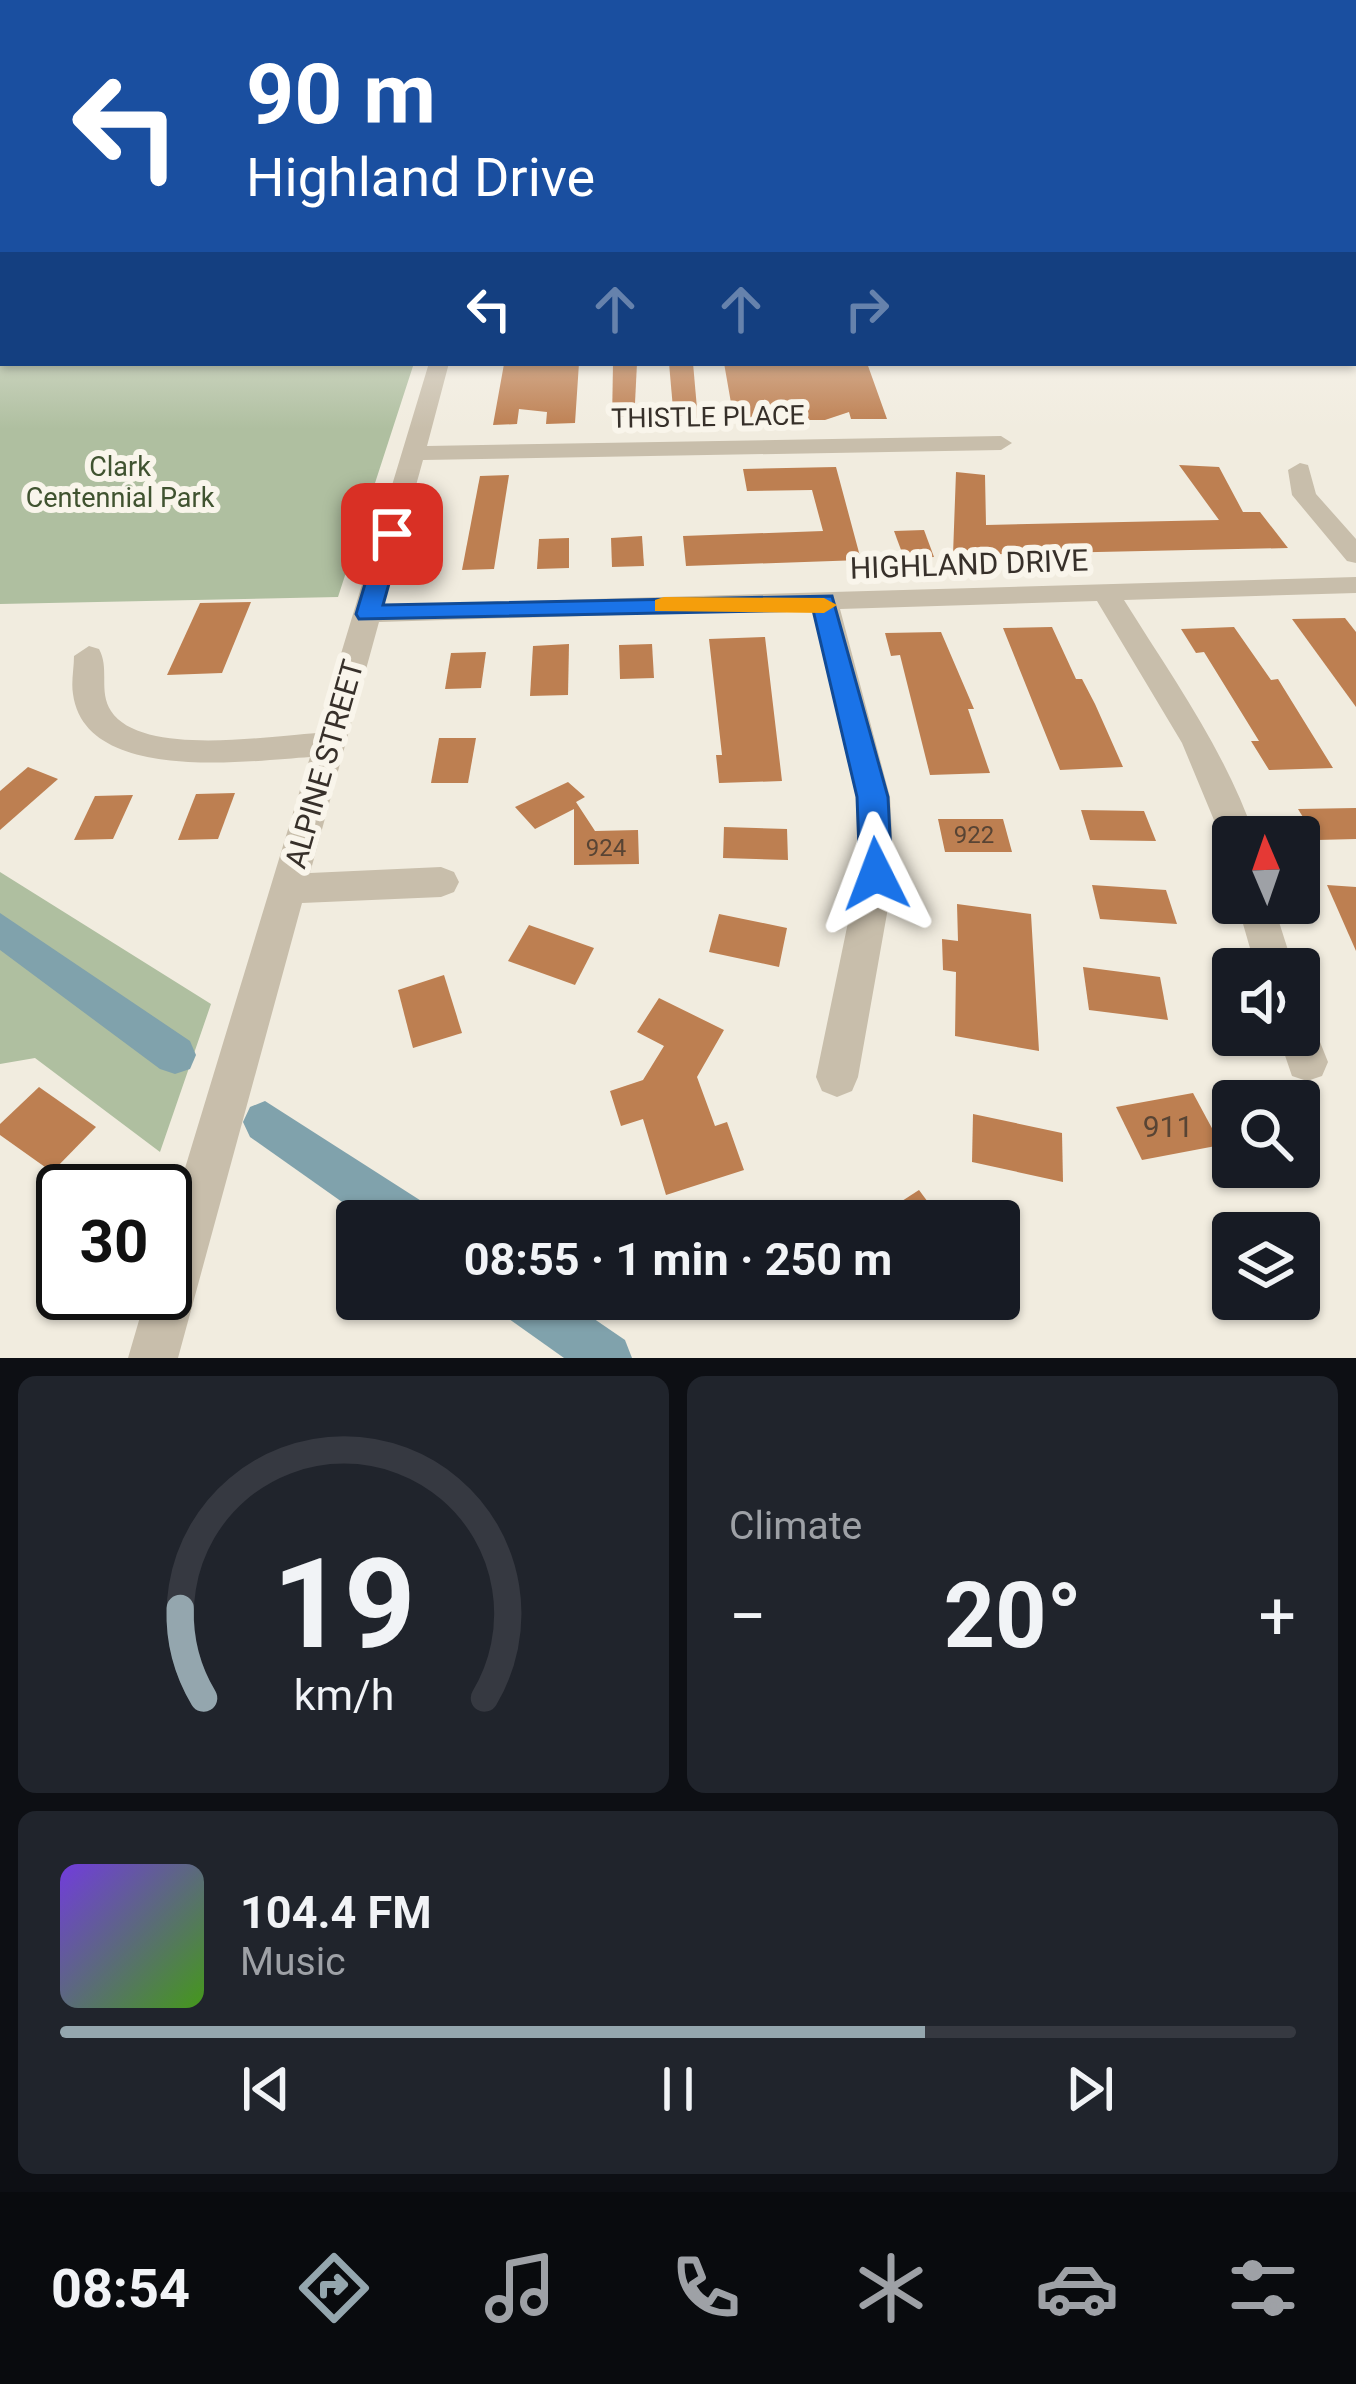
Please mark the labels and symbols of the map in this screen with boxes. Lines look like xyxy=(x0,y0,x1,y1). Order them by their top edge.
street label: THISTLE PLACE xyxy=(611,399,805,435)
park label: Clark Centennial Park xyxy=(26,451,215,514)
pin xyxy=(341,483,443,585)
street label: HIGHLAND DRIVE xyxy=(849,542,1089,586)
street label: ALPINE STREET xyxy=(278,656,371,872)
position arrow xyxy=(813,811,939,937)
north arrow xyxy=(1212,816,1320,924)
house number: 922 xyxy=(954,821,994,849)
house number: 924 xyxy=(586,834,626,862)
house number: 911 xyxy=(1143,1109,1193,1144)
speed limit sign: 30 xyxy=(36,1164,192,1320)

